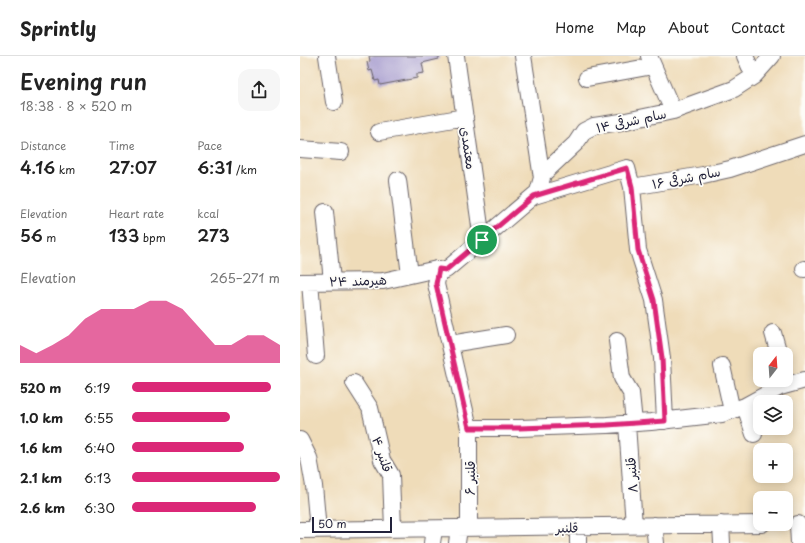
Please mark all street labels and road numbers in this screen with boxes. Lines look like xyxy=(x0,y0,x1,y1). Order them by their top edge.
street label: سام شرقی ۱۴ xyxy=(594,103,668,139)
street label: معتمدی xyxy=(457,125,481,171)
street label: سام شرقی ۱۶ xyxy=(650,161,722,195)
street label: هیرمند ۲۴ xyxy=(329,269,387,291)
street label: قلنبر ۴ xyxy=(368,434,398,474)
street label: قلنبر ۸ xyxy=(620,456,642,494)
street label: قلنبر ۶ xyxy=(460,461,479,495)
street label: قلنبر xyxy=(555,517,578,537)

